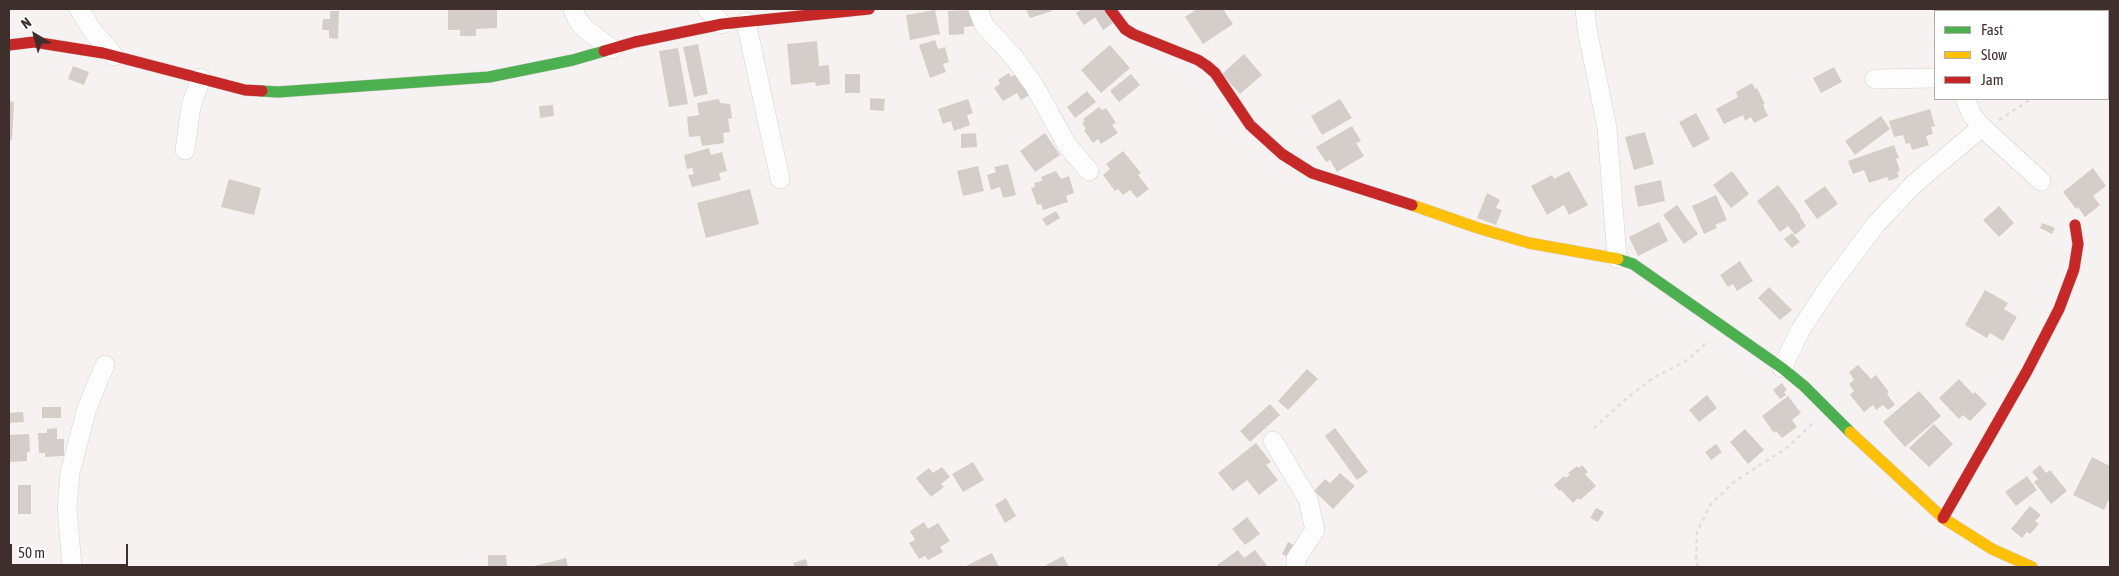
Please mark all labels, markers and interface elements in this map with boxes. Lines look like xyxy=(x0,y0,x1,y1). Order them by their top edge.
north arrow xyxy=(10,10,60,60)
legend xyxy=(1934,10,2109,100)
text: N xyxy=(18,14,34,32)
text: Fast xyxy=(1981,21,2003,38)
text: Slow xyxy=(1981,46,2007,63)
text: Jam xyxy=(1981,71,2004,88)
scale bar xyxy=(12,534,130,566)
text: 50 m xyxy=(18,544,45,561)

